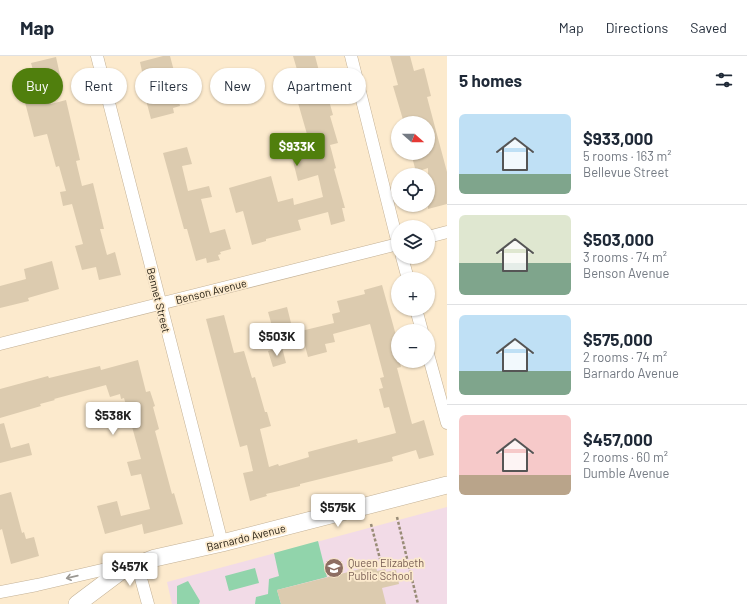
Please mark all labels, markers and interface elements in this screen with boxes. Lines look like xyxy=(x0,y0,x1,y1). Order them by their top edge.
text: Map xyxy=(20,16,54,39)
text: Map xyxy=(559,19,584,36)
text: Directions xyxy=(606,19,668,36)
text: Saved xyxy=(690,19,727,36)
chip: Buy xyxy=(12,68,63,104)
chip: Rent xyxy=(71,68,127,104)
chip: Filters xyxy=(135,68,202,104)
chip: New xyxy=(210,68,265,104)
chip: Apartment xyxy=(273,68,366,104)
icon: filters xyxy=(713,69,735,91)
text: 5 homes xyxy=(459,70,522,90)
north arrow xyxy=(391,116,435,160)
map controls xyxy=(391,116,435,368)
text: $933,000 xyxy=(583,128,653,148)
icon: home xyxy=(491,130,539,178)
pin: $933K xyxy=(269,133,325,167)
text: $933K xyxy=(279,138,315,154)
text: 5 rooms · 163 m² xyxy=(583,148,672,164)
text: Bellevue Street xyxy=(583,164,669,180)
button: locate xyxy=(391,168,435,212)
button: layers xyxy=(391,220,435,264)
text: $503,000 xyxy=(583,229,654,249)
icon: home xyxy=(491,231,539,279)
text: 3 rooms · 74 m² xyxy=(583,249,667,265)
text: Benson Avenue xyxy=(583,265,669,281)
street label: Bennet Street xyxy=(145,266,173,334)
button: + xyxy=(391,272,435,316)
street label: Benson Avenue xyxy=(174,276,248,306)
pin: $503K xyxy=(249,323,305,357)
button: − xyxy=(391,324,435,368)
text: $503K xyxy=(258,328,296,344)
text: $575,000 xyxy=(583,329,653,349)
icon: home xyxy=(491,331,539,379)
text: 2 rooms · 74 m² xyxy=(583,349,667,365)
text: Barnardo Avenue xyxy=(583,365,679,381)
pin: $538K xyxy=(85,402,141,436)
text: $538K xyxy=(95,407,131,423)
text: $457,000 xyxy=(583,429,653,449)
icon: home xyxy=(491,431,539,479)
text: 2 rooms · 60 m² xyxy=(583,449,668,465)
text: Dumble Avenue xyxy=(583,465,670,481)
pin: $575K xyxy=(310,494,366,528)
text: $575K xyxy=(320,499,356,515)
street label: Barnardo Avenue xyxy=(205,521,287,553)
pin: $457K xyxy=(102,553,158,587)
place label: Queen Elizabeth Public School xyxy=(348,556,424,582)
school or university icon: Queen Elizabeth Public School xyxy=(323,557,345,579)
text: $457K xyxy=(112,558,148,574)
one-way arrow xyxy=(65,574,78,581)

